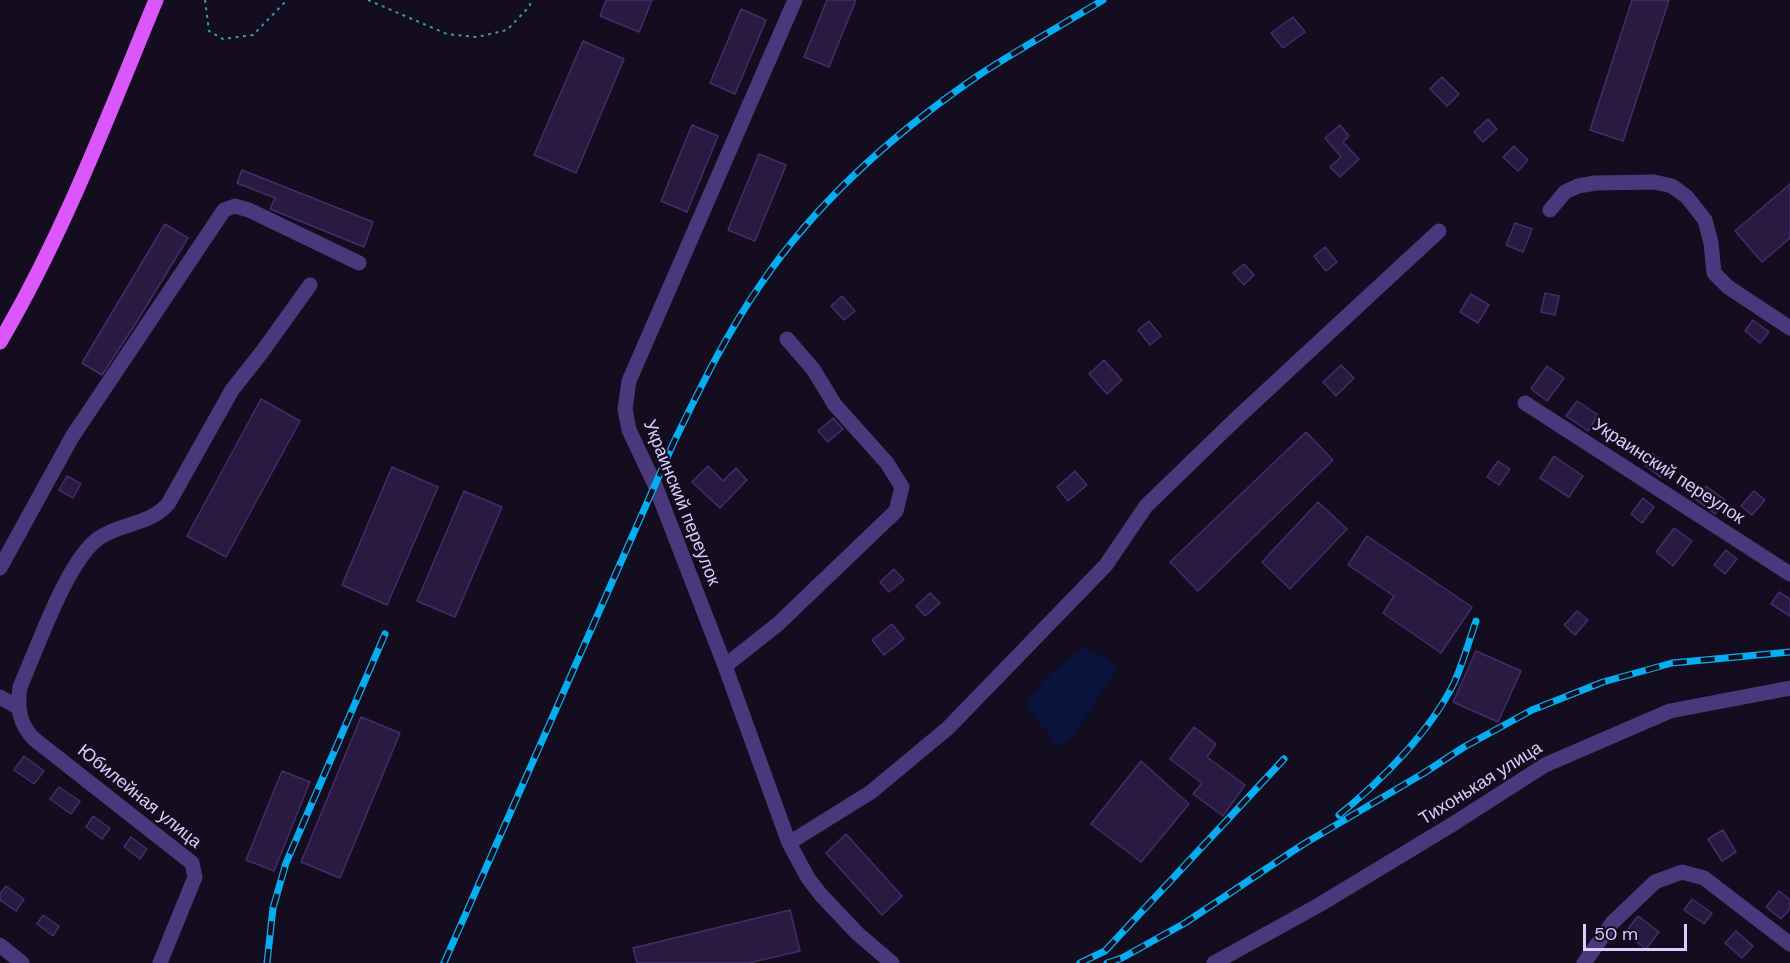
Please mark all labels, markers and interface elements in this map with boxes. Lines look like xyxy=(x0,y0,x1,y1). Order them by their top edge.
street label: Украинский переулок xyxy=(1588,415,1748,529)
street label: Украинский переулок xyxy=(638,417,724,589)
street label: Тихонькая улица xyxy=(1416,738,1546,830)
street label: Юбилейная улица xyxy=(73,740,205,854)
scale bar xyxy=(1586,912,1690,950)
text: 50 m xyxy=(1594,922,1638,946)

